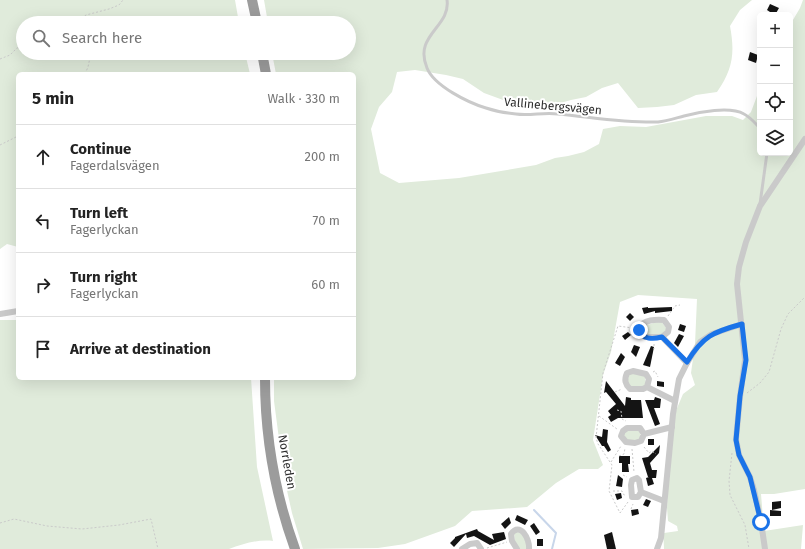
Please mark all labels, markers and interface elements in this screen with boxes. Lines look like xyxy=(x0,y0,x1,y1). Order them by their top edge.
map controls xyxy=(757,12,793,156)
button: + xyxy=(757,12,793,48)
search box xyxy=(16,16,356,60)
icon: search xyxy=(30,27,52,49)
text: Search here xyxy=(62,29,142,47)
button: − xyxy=(757,48,793,84)
button: locate xyxy=(757,84,793,120)
text: 5 min xyxy=(32,88,74,109)
text: Walk · 330 m xyxy=(267,91,340,106)
street label: Vallinebergsvägen xyxy=(504,95,602,117)
button: layers xyxy=(757,120,793,156)
text: Continue xyxy=(70,140,131,158)
icon: ahead xyxy=(32,146,54,168)
text: 200 m xyxy=(304,149,340,164)
text: Fagerdalsvägen xyxy=(70,158,160,173)
text: Turn left xyxy=(70,204,128,222)
icon: left xyxy=(32,210,54,232)
text: 70 m xyxy=(313,213,340,228)
text: Fagerlyckan xyxy=(70,222,139,237)
text: Turn right xyxy=(70,268,137,286)
icon: right xyxy=(32,274,54,296)
text: 60 m xyxy=(311,277,340,292)
text: Fagerlyckan xyxy=(70,286,139,301)
route end xyxy=(630,321,648,339)
icon: arrive xyxy=(32,338,54,360)
text: Arrive at destination xyxy=(70,340,211,358)
street label: Norrleden xyxy=(275,434,299,490)
route start xyxy=(752,513,770,531)

